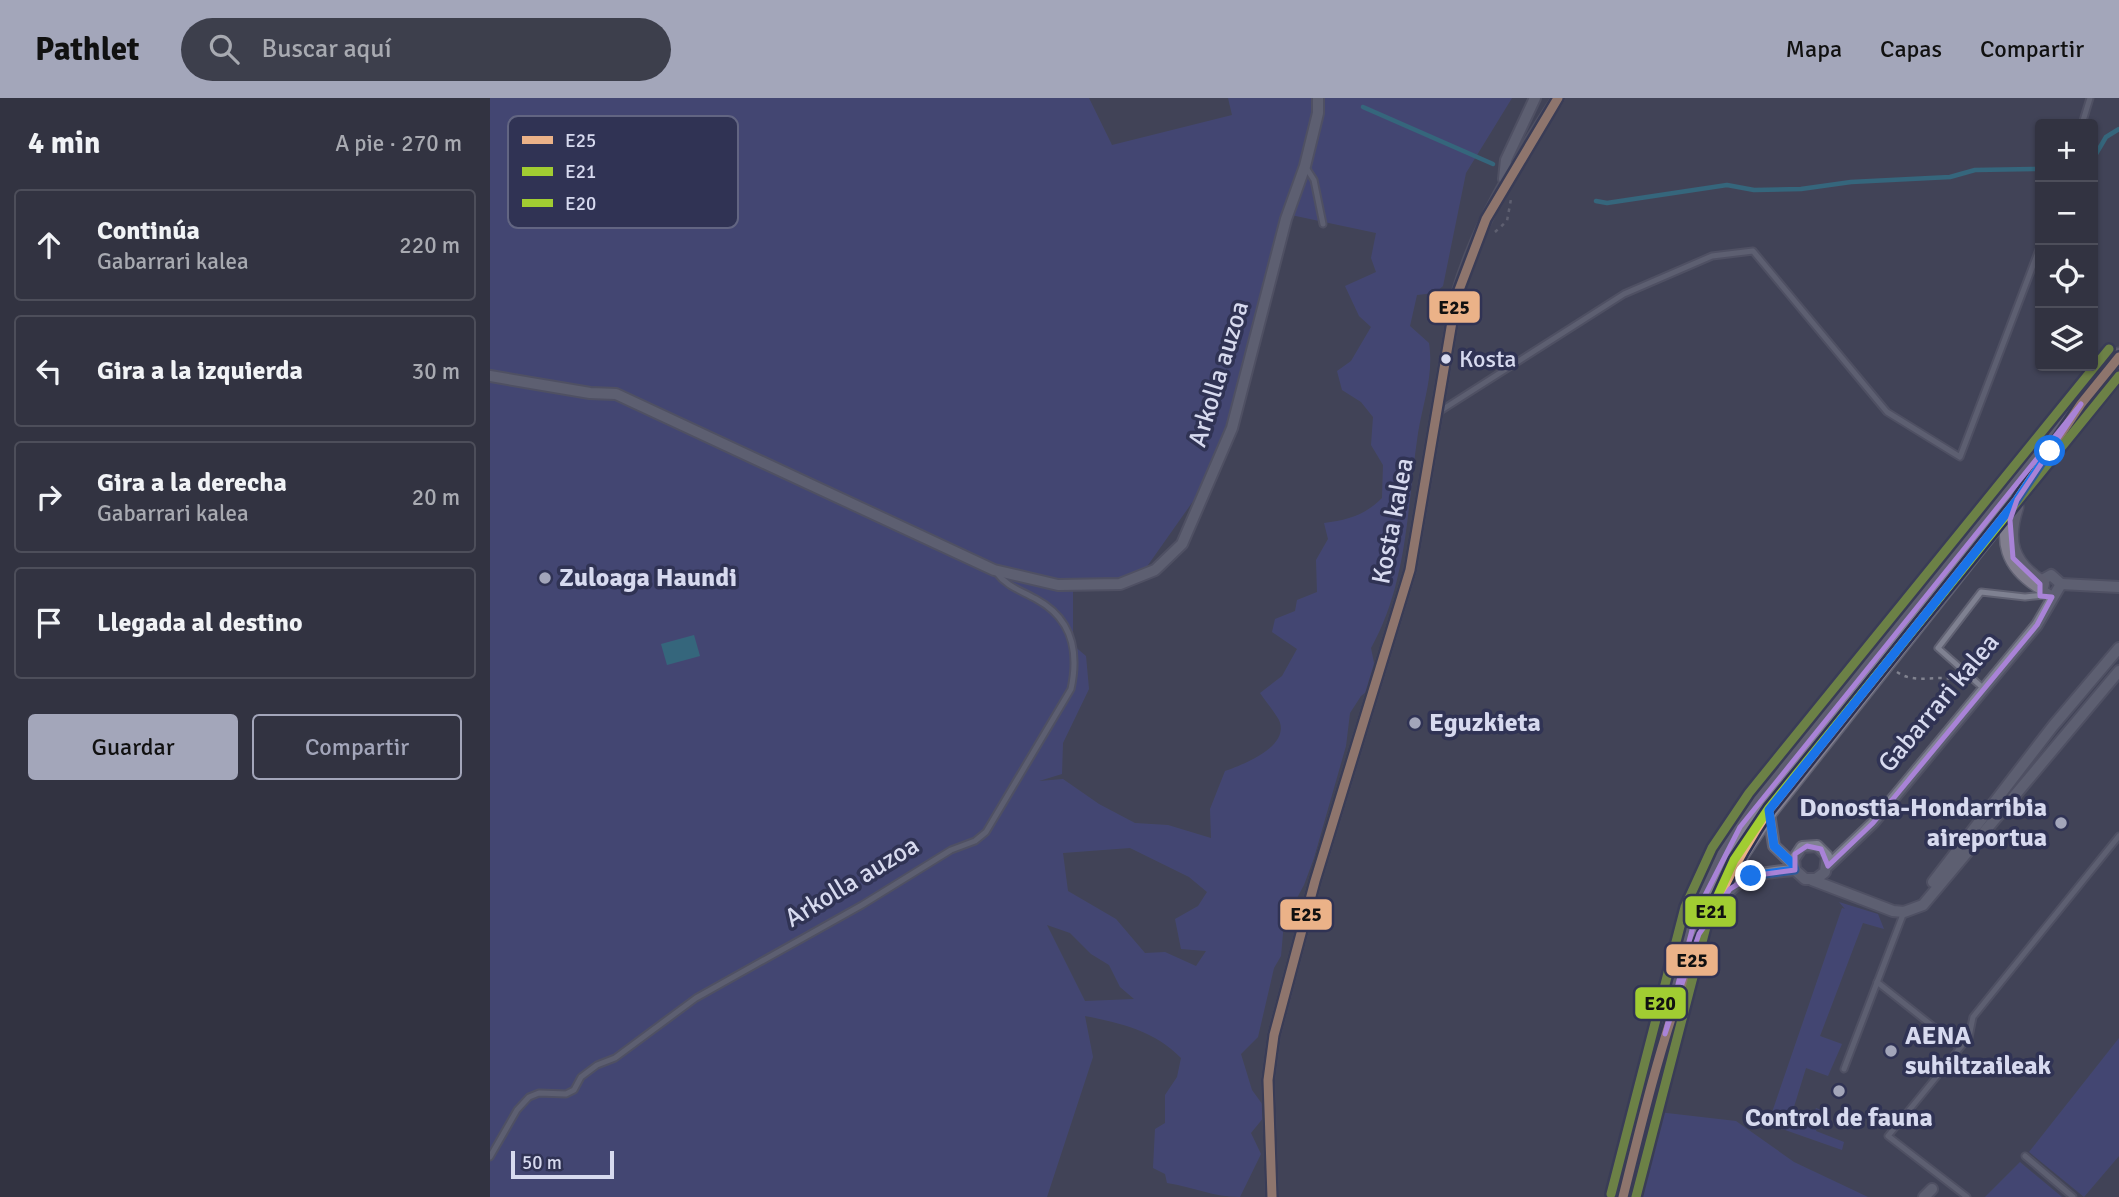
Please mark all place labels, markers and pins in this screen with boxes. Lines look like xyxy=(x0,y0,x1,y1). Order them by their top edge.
place label: Kosta xyxy=(1459,344,1516,374)
marker: Kosta xyxy=(1439,352,1453,366)
place label: Zuloaga Haundi xyxy=(559,562,737,594)
marker: Zuloaga Haundi xyxy=(537,570,553,586)
place label: Eguzkieta xyxy=(1429,707,1541,739)
marker: Eguzkieta xyxy=(1407,715,1423,731)
place label: Donostia-Hondarribia aireportua xyxy=(1799,792,2047,854)
marker: Donostia-Hondarribia aireportua xyxy=(2053,815,2069,831)
place label: AENA suhiltzaileak xyxy=(1905,1020,2052,1082)
marker: AENA suhiltzaileak xyxy=(1883,1043,1899,1059)
marker: Control de fauna xyxy=(1831,1083,1847,1099)
place label: Control de fauna xyxy=(1745,1102,1933,1134)

